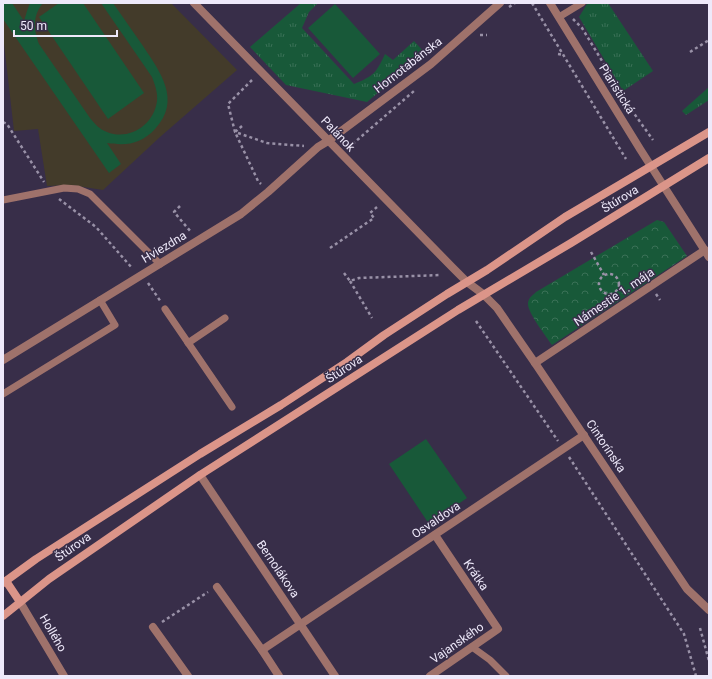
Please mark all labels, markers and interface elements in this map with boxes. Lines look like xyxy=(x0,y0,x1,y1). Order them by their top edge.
scale bar xyxy=(14,12,117,38)
text: 50 m xyxy=(20,19,47,33)
street label: Hornotabánska xyxy=(371,34,445,96)
street label: Piaristická xyxy=(596,62,638,116)
street label: Palánok xyxy=(318,114,359,155)
street label: Štúrova xyxy=(598,182,641,215)
street label: Hviezdna xyxy=(139,228,189,266)
street label: Námestie 1. mája xyxy=(571,265,657,329)
street label: Štúrova xyxy=(323,351,365,386)
street label: Cintorínska xyxy=(583,417,629,475)
street label: Osvaldova xyxy=(409,499,463,541)
street label: Štúrova xyxy=(52,529,94,564)
street label: Bernolákova xyxy=(254,538,302,600)
street label: Krátka xyxy=(461,557,491,593)
street label: Hollého xyxy=(37,612,69,654)
street label: Vajanského xyxy=(428,619,486,666)

